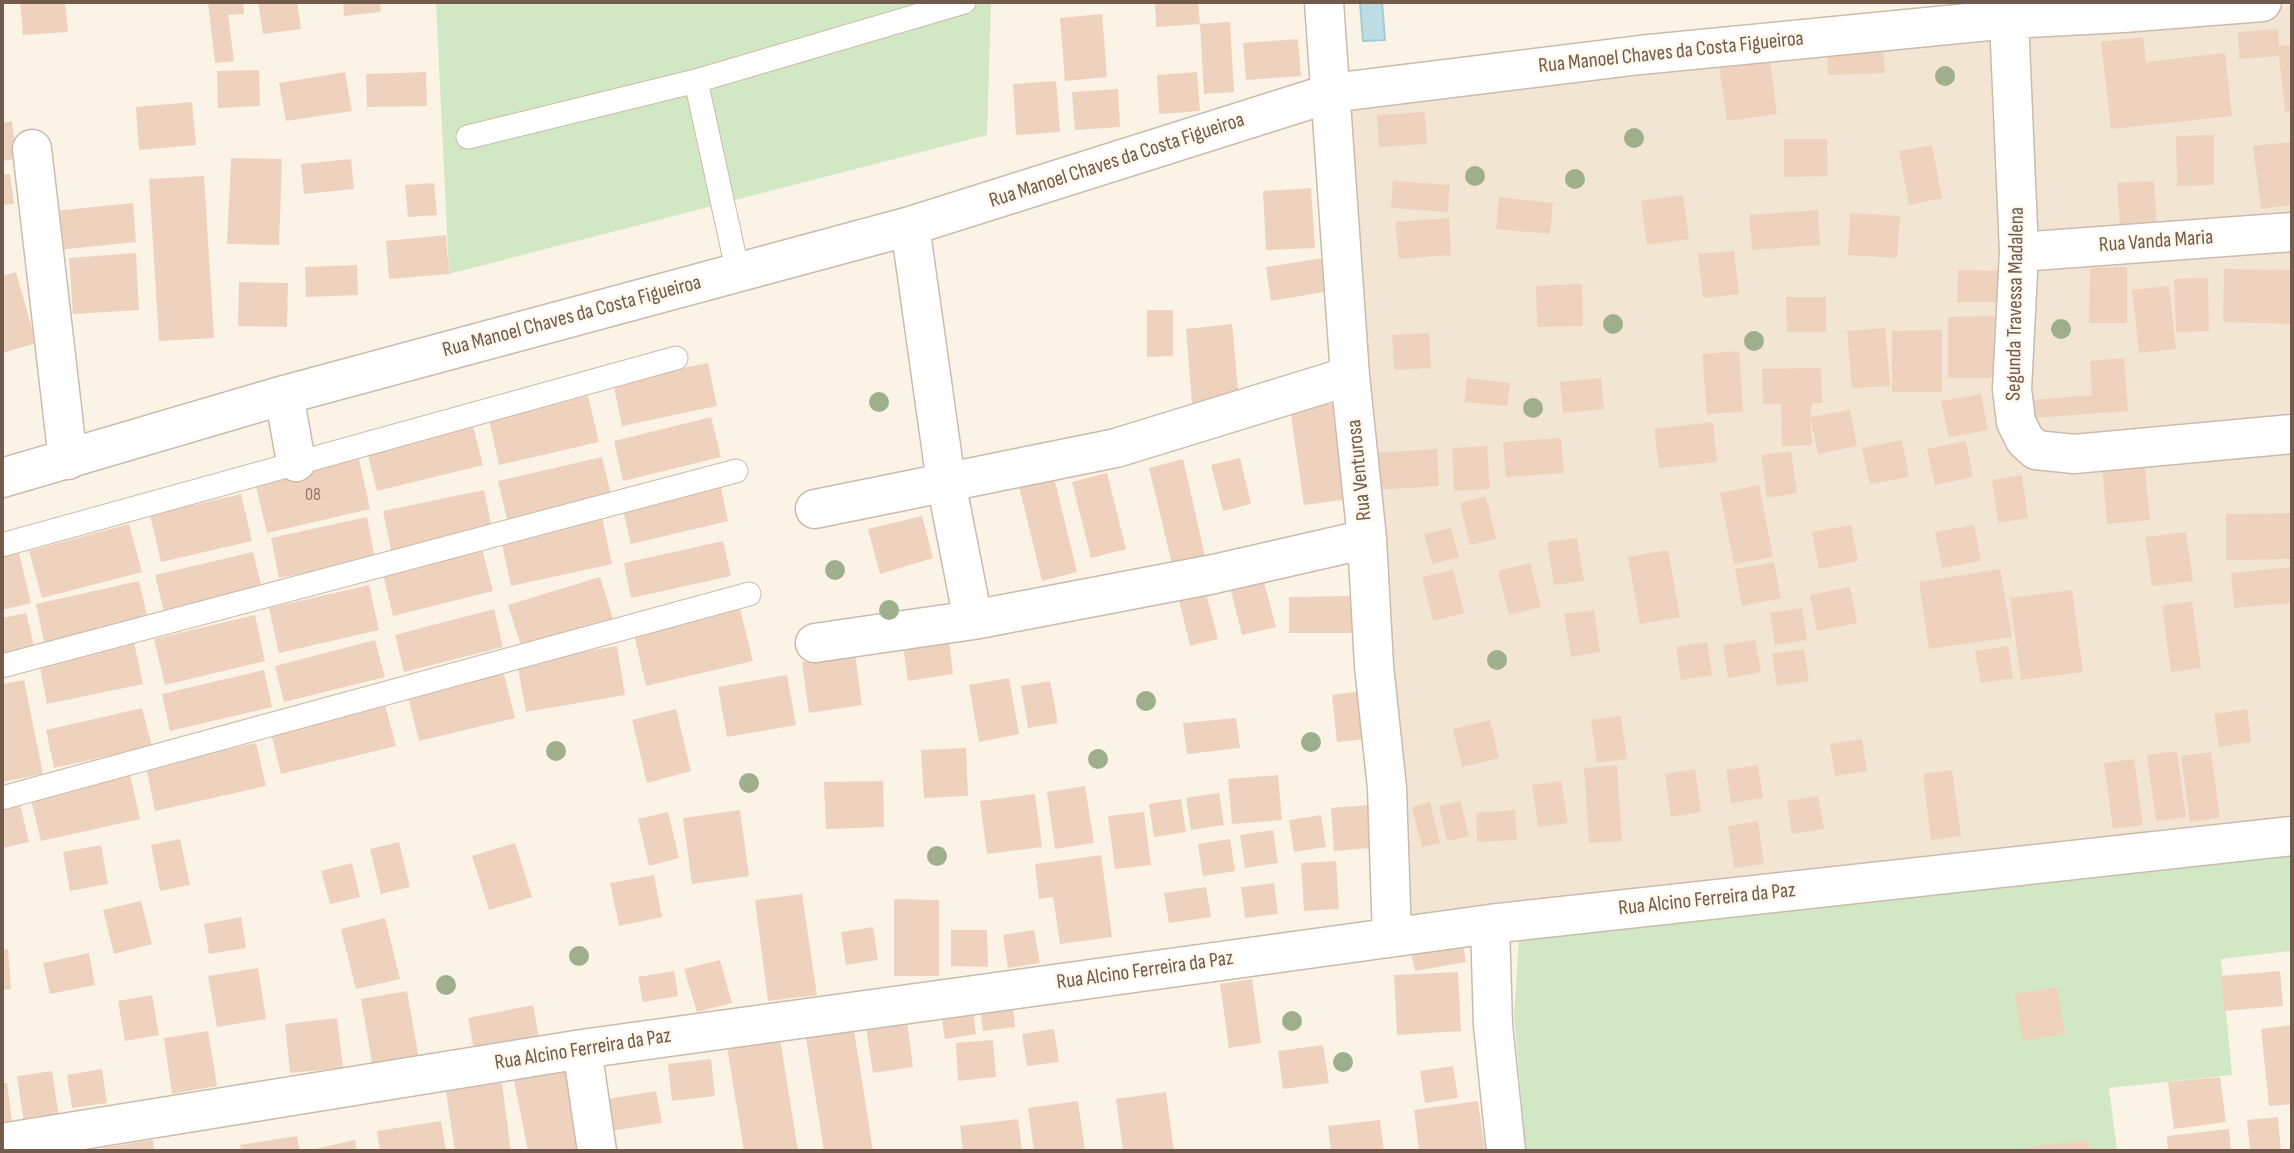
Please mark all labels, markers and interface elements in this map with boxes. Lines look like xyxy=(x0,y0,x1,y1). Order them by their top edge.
street label: Rua Manoel Chaves da Costa Figueiroa xyxy=(1537,27,1805,79)
street label: Rua Manoel Chaves da Costa Figueiroa xyxy=(986,108,1248,214)
street label: Segunda Travessa Madalena xyxy=(2002,207,2030,401)
street label: Rua Vanda Maria xyxy=(2098,225,2214,259)
street label: Rua Manoel Chaves da Costa Figueiroa xyxy=(440,270,704,364)
street label: Rua Venturosa xyxy=(1342,418,1378,522)
house number: 08 xyxy=(305,484,321,506)
street label: Rua Alcino Ferreira da Paz xyxy=(1617,878,1797,922)
street label: Rua Alcino Ferreira da Paz xyxy=(1055,946,1235,996)
street label: Rua Alcino Ferreira da Paz xyxy=(493,1024,673,1076)

